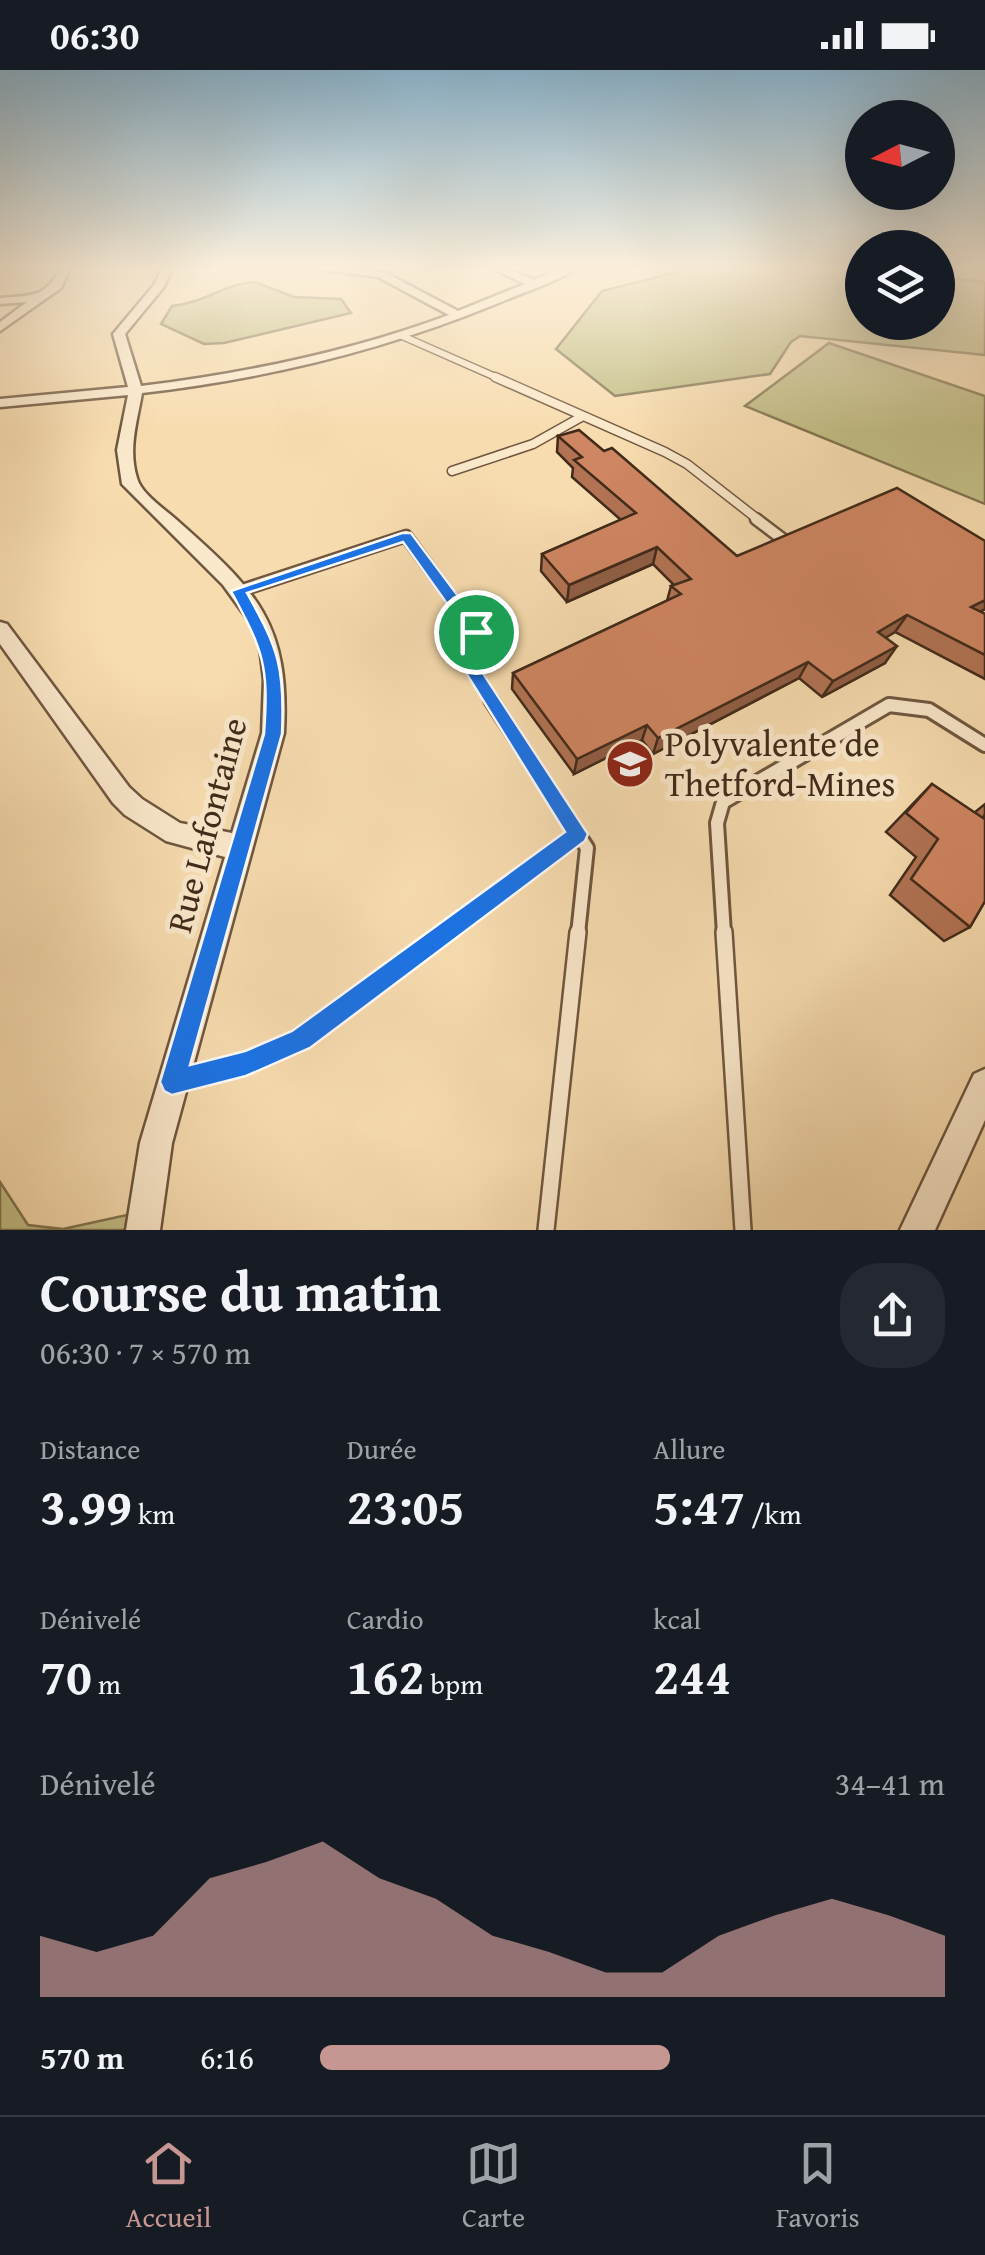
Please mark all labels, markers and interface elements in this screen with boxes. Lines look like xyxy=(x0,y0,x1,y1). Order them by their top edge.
text: 06:30 xyxy=(50,7,140,63)
north arrow xyxy=(845,100,955,210)
map controls xyxy=(845,100,955,340)
button: layers xyxy=(845,230,955,340)
pin xyxy=(434,590,519,675)
icon: arrive xyxy=(449,605,504,660)
street label: Rue Lafontaine xyxy=(153,712,260,938)
place label: Polyvalente de Thetford-Mines xyxy=(665,718,895,809)
school or university icon: Polyvalente de Thetford-Mines xyxy=(604,738,656,790)
text: Course du matin xyxy=(40,1251,441,1331)
button: share xyxy=(840,1263,945,1368)
text: 06:30 · 7 × 570 m xyxy=(40,1329,251,1376)
text: Distance xyxy=(40,1428,140,1469)
text: Durée xyxy=(347,1428,417,1469)
text: Allure xyxy=(653,1428,725,1469)
text: 3.99 xyxy=(40,1469,132,1542)
text: 23:05 xyxy=(347,1469,464,1542)
text: 5:47 xyxy=(653,1469,745,1542)
text: km xyxy=(132,1493,175,1534)
text: /km xyxy=(745,1493,802,1534)
text: Dénivelé xyxy=(40,1598,141,1639)
text: Cardio xyxy=(347,1598,423,1639)
text: kcal xyxy=(653,1598,701,1639)
text: 70 xyxy=(40,1639,92,1712)
text: 162 xyxy=(347,1639,424,1712)
text: 244 xyxy=(653,1639,731,1712)
text: m xyxy=(92,1663,121,1704)
text: bpm xyxy=(424,1663,483,1704)
text: Dénivelé xyxy=(40,1760,156,1807)
text: 34–41 m xyxy=(835,1760,945,1807)
text: 570 m xyxy=(40,2034,124,2081)
text: 6:16 xyxy=(200,2034,254,2081)
tab: Accueil xyxy=(125,2136,211,2237)
tab: Carte xyxy=(462,2136,525,2237)
tab: Favoris xyxy=(776,2136,860,2237)

